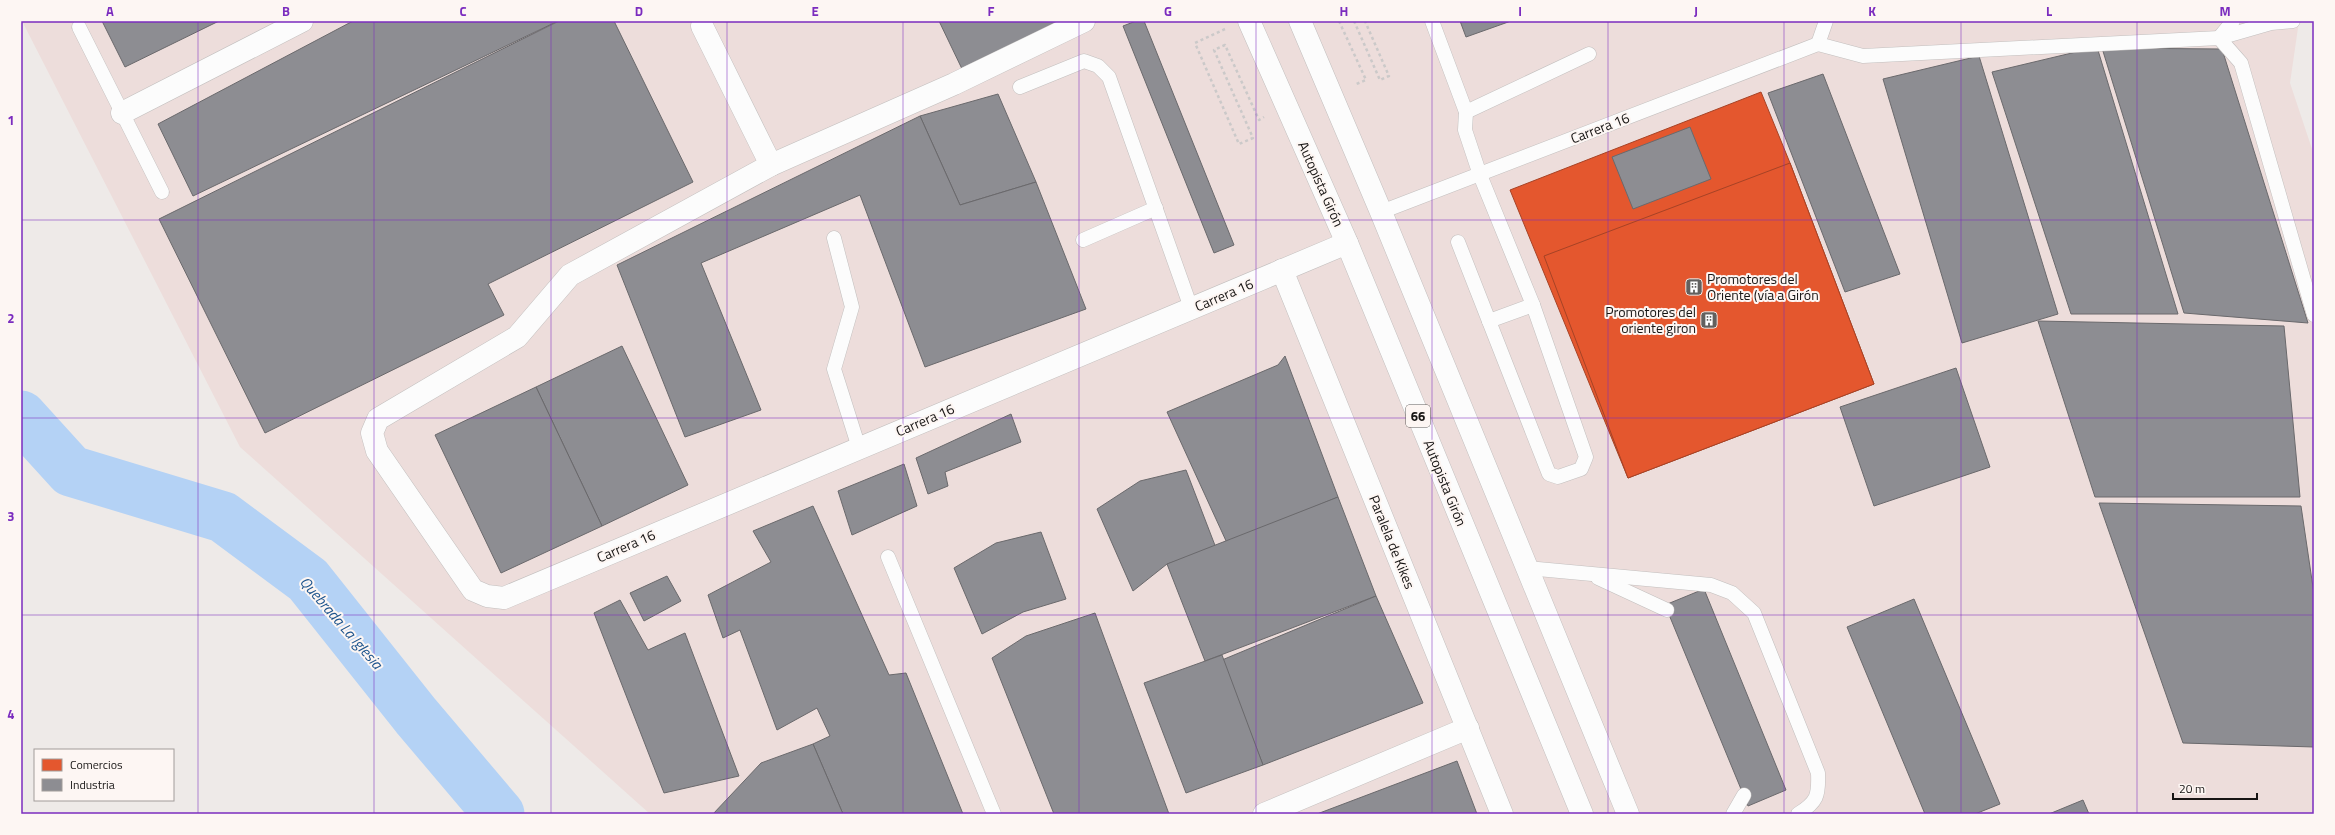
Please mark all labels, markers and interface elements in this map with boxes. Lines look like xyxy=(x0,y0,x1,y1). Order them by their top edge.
text: A xyxy=(106,1,114,21)
text: B xyxy=(282,1,290,21)
text: C xyxy=(459,1,467,21)
text: D xyxy=(635,1,643,21)
text: E xyxy=(811,1,819,21)
text: F xyxy=(988,1,995,21)
text: G xyxy=(1164,1,1172,21)
text: H xyxy=(1340,1,1348,21)
text: I xyxy=(1518,1,1522,21)
text: J xyxy=(1694,1,1698,21)
text: K xyxy=(1868,1,1876,21)
text: L xyxy=(2046,1,2052,21)
text: M xyxy=(2219,1,2231,21)
street label: Carrera 16 xyxy=(1567,107,1633,148)
text: 1 xyxy=(7,110,15,130)
street label: Autopista Girón xyxy=(1293,138,1350,230)
place label: Promotores del Oriente (vía a Girón xyxy=(1707,268,1819,305)
street label: Carrera 16 xyxy=(1191,273,1257,316)
building icon: Promotores del Oriente (vía a Girón xyxy=(1684,277,1704,297)
place label: Promotores del oriente giron xyxy=(1605,301,1696,338)
text: 2 xyxy=(7,308,15,328)
building icon: Promotores del oriente giron xyxy=(1699,310,1719,330)
street label: Carrera 16 xyxy=(892,398,958,441)
road number: 66 xyxy=(1406,405,1430,427)
street label: Autopista Girón xyxy=(1419,437,1472,529)
street label: Paralela de Kikes xyxy=(1364,492,1421,592)
text: 3 xyxy=(7,506,15,526)
street label: Carrera 16 xyxy=(593,524,659,567)
water label: Quebrada La Iglesia xyxy=(295,571,389,675)
text: 4 xyxy=(7,704,15,724)
legend xyxy=(34,749,174,801)
text: Comercios xyxy=(70,755,123,774)
text: Industria xyxy=(70,775,115,794)
scale bar xyxy=(2173,775,2257,801)
text: 20 m xyxy=(2179,779,2205,798)

